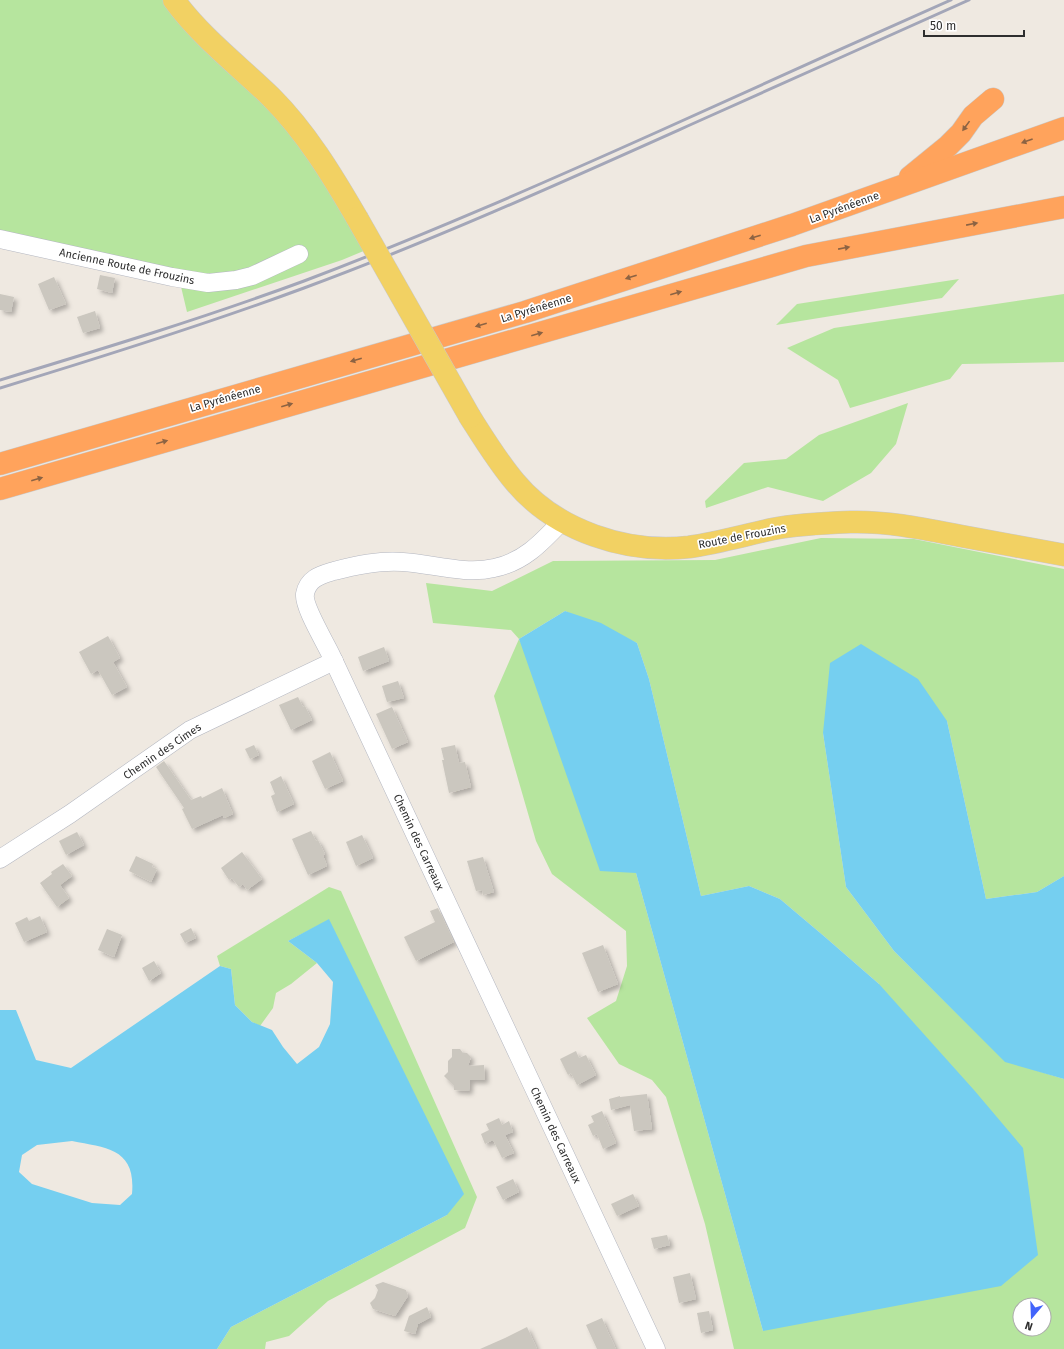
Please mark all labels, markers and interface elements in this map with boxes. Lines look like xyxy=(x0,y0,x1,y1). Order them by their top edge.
scale bar xyxy=(924,12,1024,38)
text: 50 m xyxy=(930,19,956,33)
one-way arrow xyxy=(961,121,970,132)
one-way arrow xyxy=(1021,139,1033,145)
street label: La Pyrénéenne xyxy=(808,189,881,226)
one-way arrow xyxy=(966,220,978,226)
one-way arrow xyxy=(749,235,761,241)
one-way arrow xyxy=(838,245,850,251)
street label: Ancienne Route de Frouzins xyxy=(58,246,196,287)
one-way arrow xyxy=(625,275,637,281)
one-way arrow xyxy=(670,290,682,296)
street label: La Pyrénéenne xyxy=(499,292,573,325)
one-way arrow xyxy=(474,322,487,328)
one-way arrow xyxy=(531,330,544,336)
one-way arrow xyxy=(349,357,361,363)
street label: La Pyrénéenne xyxy=(188,382,262,415)
one-way arrow xyxy=(281,402,293,408)
one-way arrow xyxy=(157,439,169,445)
one-way arrow xyxy=(32,476,44,482)
street label: Route de Frouzins xyxy=(697,522,787,551)
street label: Chemin des Cimes xyxy=(121,721,204,782)
street label: Chemin des Carreaux xyxy=(391,792,447,893)
street label: Chemin des Carreaux xyxy=(528,1085,584,1186)
north arrow xyxy=(1012,1297,1052,1337)
text: N xyxy=(1023,1319,1034,1333)

